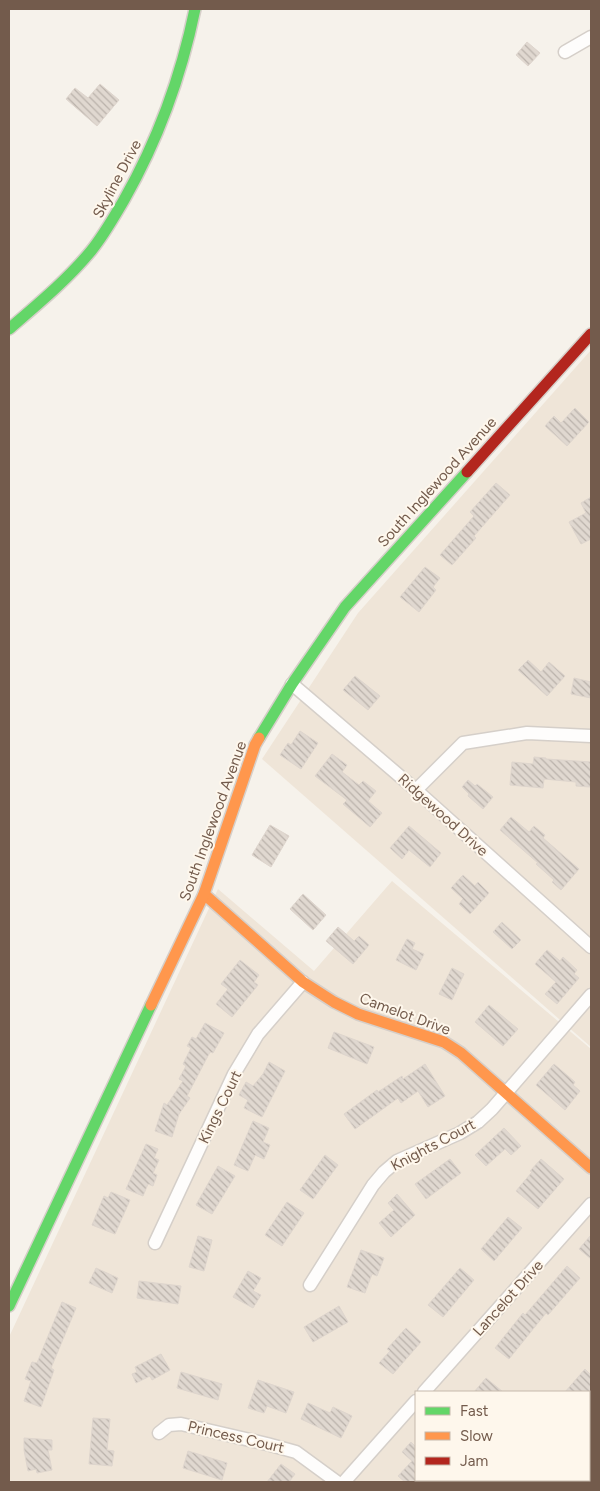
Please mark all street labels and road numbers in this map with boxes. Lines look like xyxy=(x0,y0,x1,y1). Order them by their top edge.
street label: Skyline Drive xyxy=(89,137,145,221)
street label: South Inglewood Avenue xyxy=(374,413,500,551)
street label: South Inglewood Avenue xyxy=(176,739,250,903)
street label: Ridgewood Drive xyxy=(394,770,492,860)
street label: Camelot Drive xyxy=(357,989,453,1039)
street label: Kings Court xyxy=(195,1067,246,1147)
street label: Knights Court xyxy=(388,1115,479,1175)
street label: Lancelot Drive xyxy=(469,1256,547,1340)
street label: Princess Court xyxy=(186,1417,286,1457)

